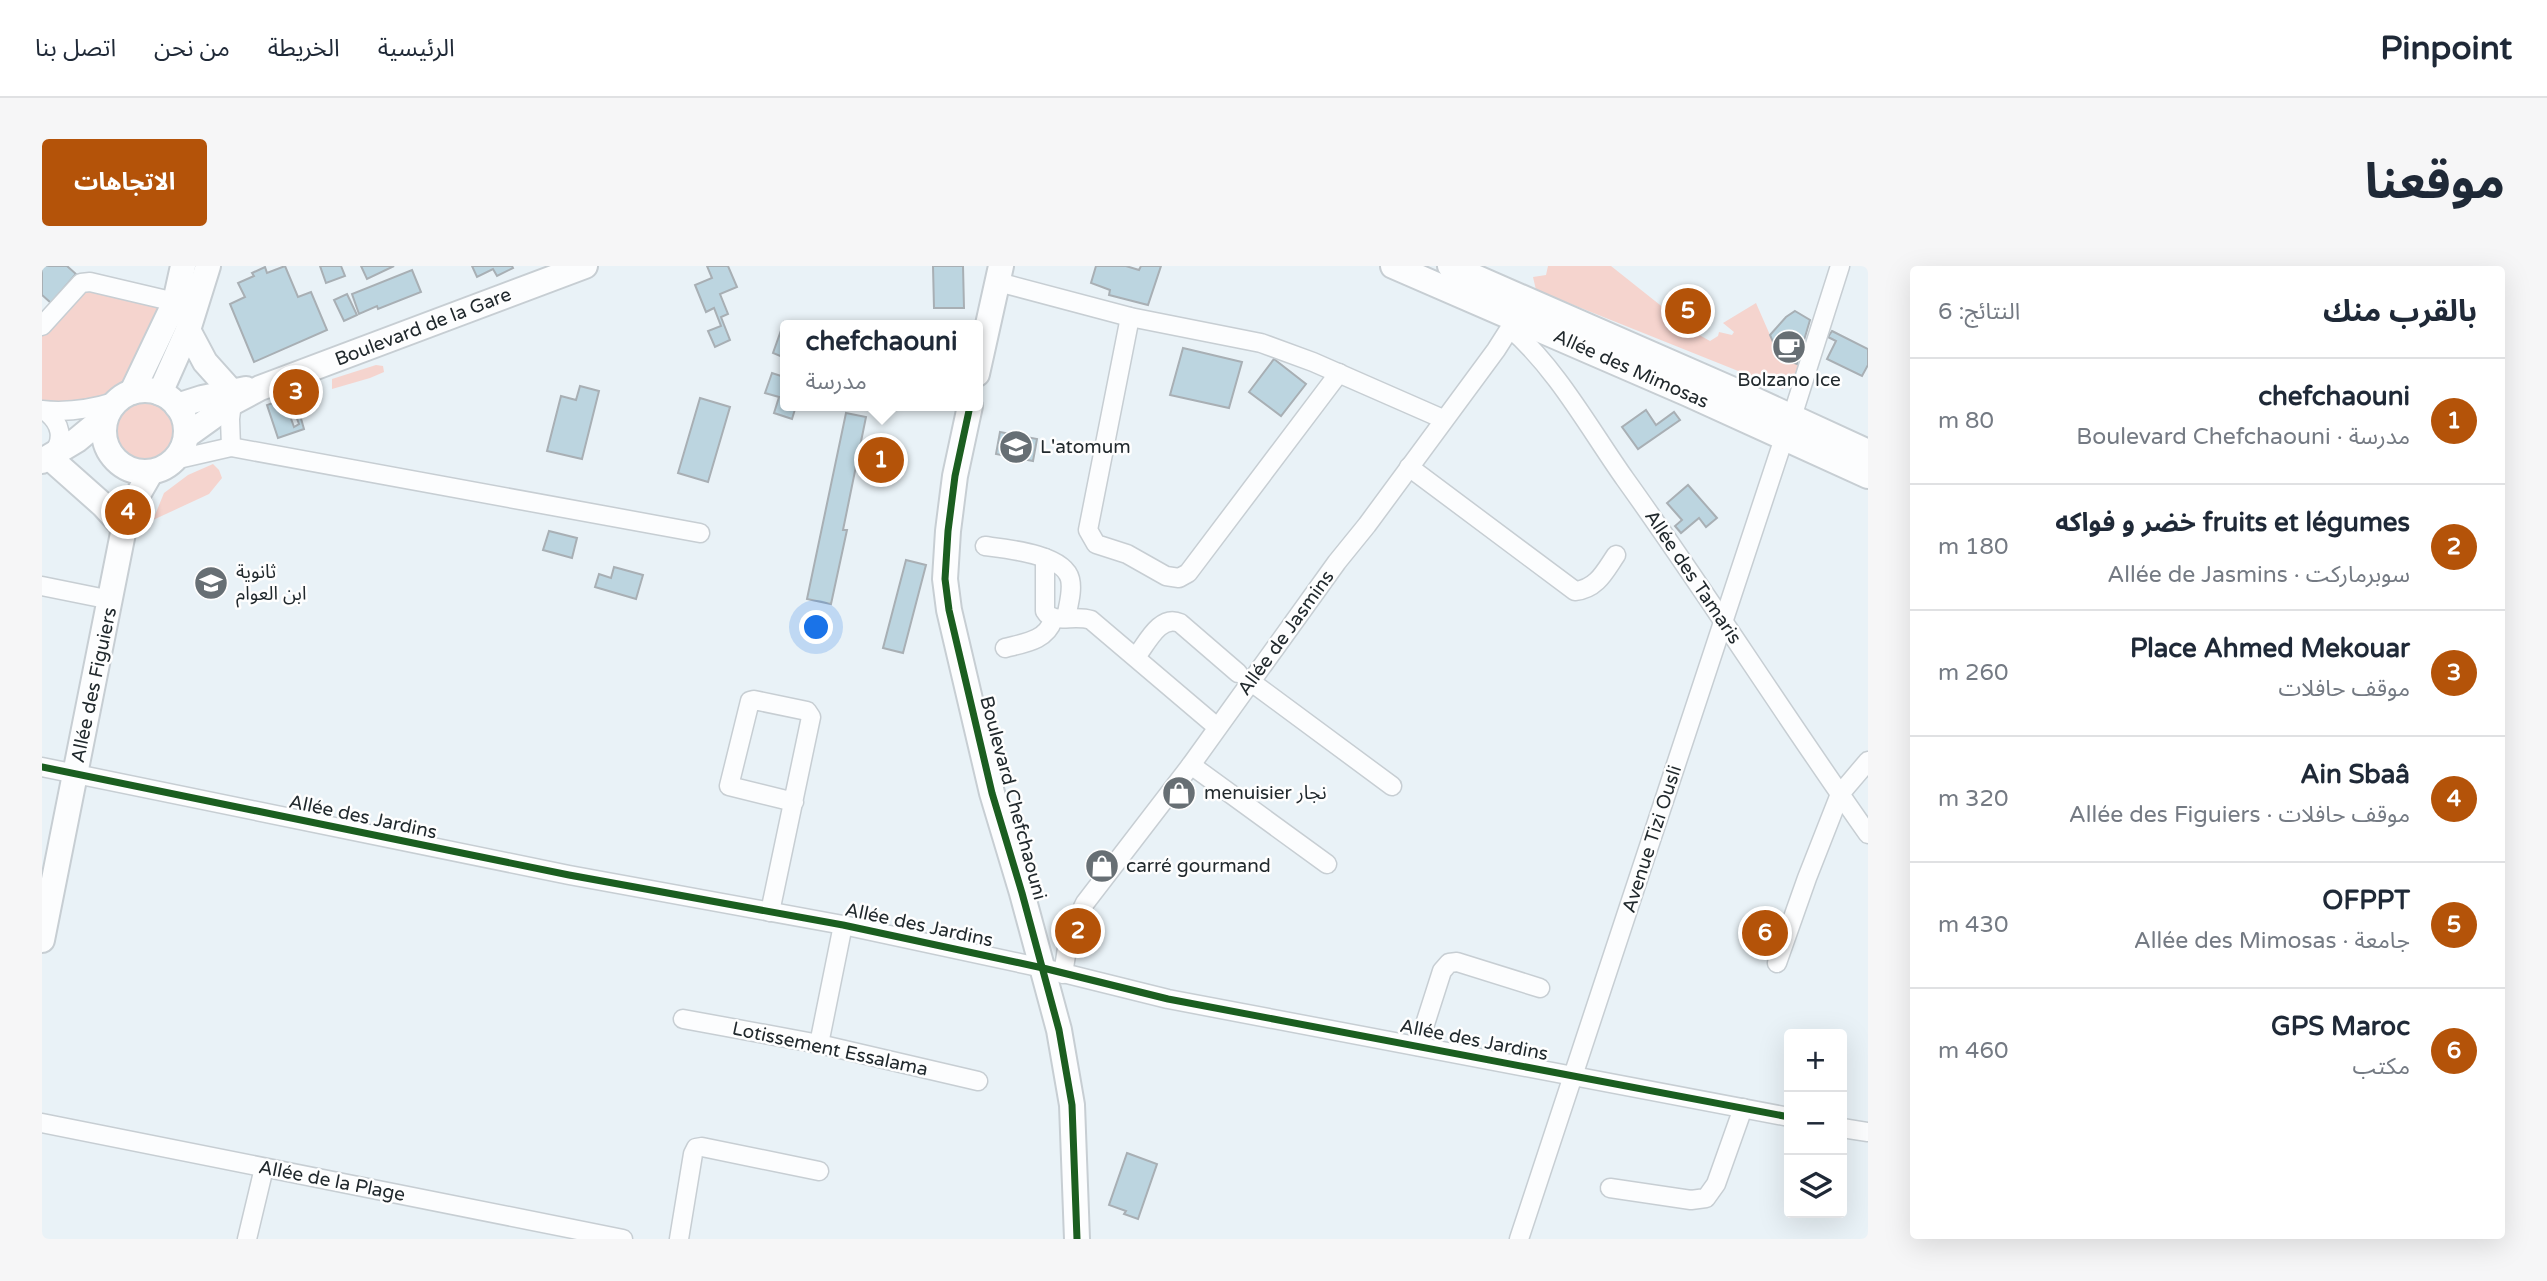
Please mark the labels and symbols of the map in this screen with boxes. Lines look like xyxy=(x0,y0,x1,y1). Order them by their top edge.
street label: Boulevard de la Gare xyxy=(332,283,514,371)
pin: 5 xyxy=(1665,285,1711,337)
street label: Allée des Mimosas xyxy=(1550,325,1712,413)
cafe icon: Bolzano Ice xyxy=(1770,328,1808,366)
pin: 3 xyxy=(273,366,319,418)
place label: Bolzano Ice xyxy=(1737,369,1841,391)
school or university icon: L'atomum xyxy=(997,428,1035,466)
pin: 1 xyxy=(858,434,904,486)
place label: L'atomum xyxy=(1040,436,1131,458)
pin: 4 xyxy=(105,486,151,538)
street label: Allée des Tamaris xyxy=(1640,506,1746,648)
place label: ثانوية ابن العوام xyxy=(236,561,307,608)
school or university icon: ثانوية ابن العوام xyxy=(192,564,230,602)
street label: Allée de Jasmins xyxy=(1233,566,1339,700)
street label: Allée des Figuiers xyxy=(67,605,121,765)
your location xyxy=(799,610,833,644)
street label: Boulevard Chefchaouni xyxy=(975,694,1051,902)
street label: Avenue Tizi Ousli xyxy=(1618,763,1686,915)
shop icon: menuisier نجار xyxy=(1160,774,1198,812)
place label: menuisier نجار xyxy=(1204,782,1327,804)
street label: Allée des Jardins xyxy=(287,791,439,843)
shop icon: carré gourmand xyxy=(1083,847,1121,885)
place label: carré gourmand xyxy=(1126,855,1271,877)
street label: Allée des Jardins xyxy=(843,899,995,951)
pin: 2 xyxy=(1055,905,1101,957)
pin: 6 xyxy=(1742,907,1788,959)
street label: Allée des Jardins xyxy=(1398,1015,1550,1065)
street label: Lotissement Essalama xyxy=(730,1017,930,1081)
street label: Allée de la Plage xyxy=(257,1156,407,1206)

